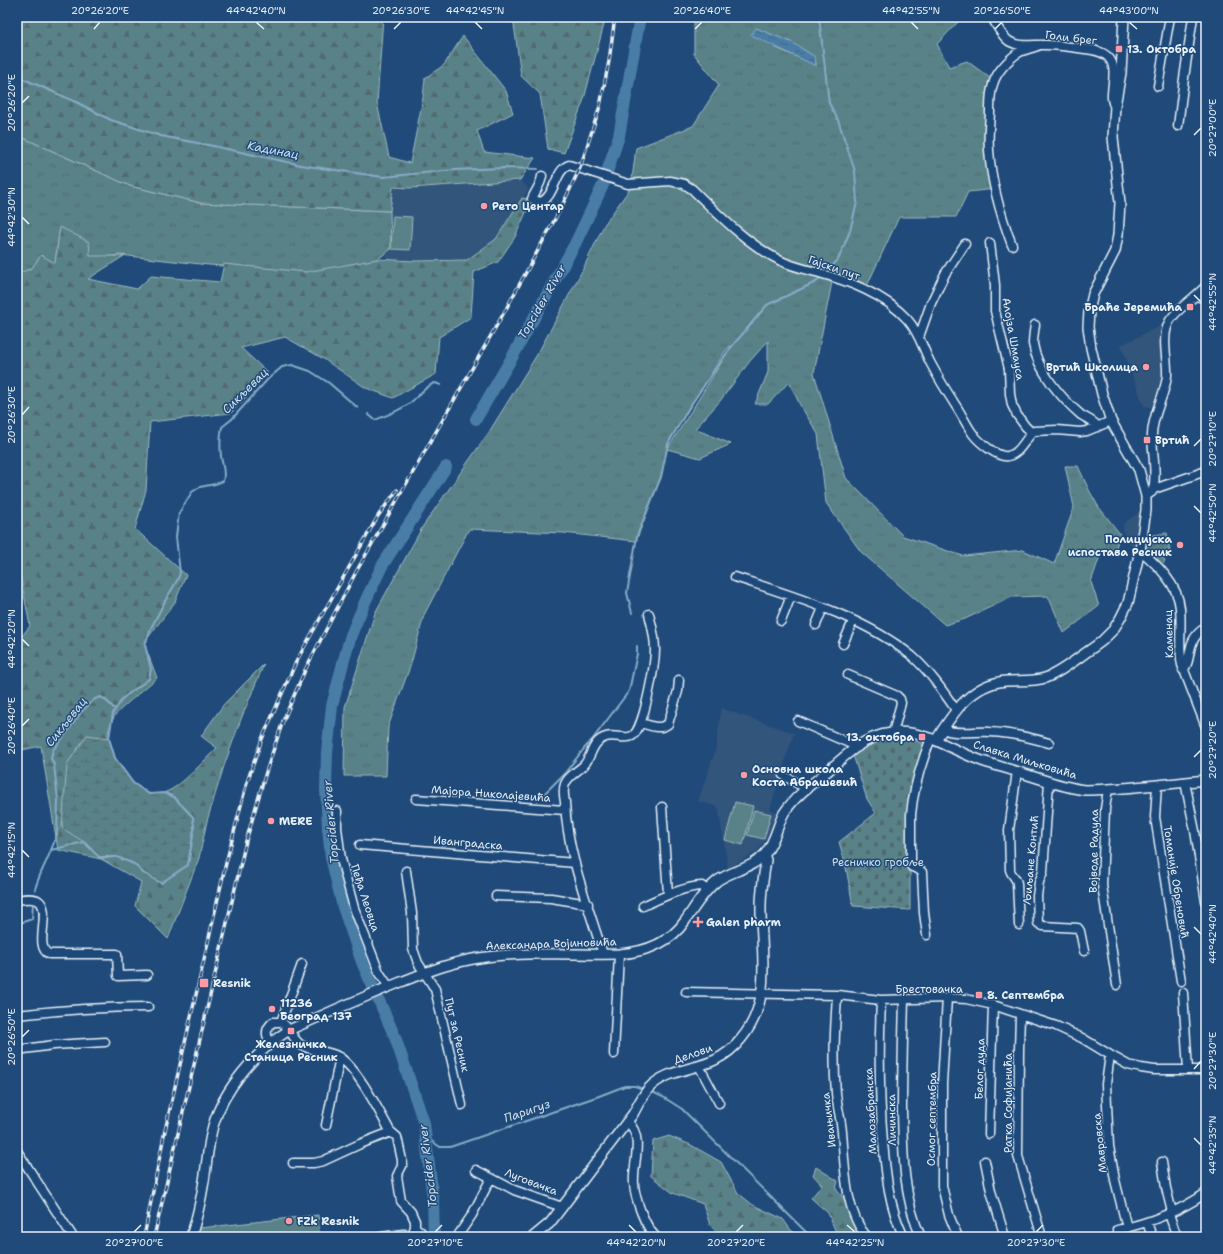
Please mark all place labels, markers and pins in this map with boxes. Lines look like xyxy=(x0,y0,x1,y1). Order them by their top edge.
place label: 13. Октобра xyxy=(1127,42,1196,57)
marker: 13. Октобра xyxy=(1114,44,1124,54)
place label: Рето Центар xyxy=(492,199,564,214)
marker: Рето Центар xyxy=(479,201,489,211)
place label: Браће Јеремића xyxy=(1084,300,1182,315)
marker: Браће Јеремића xyxy=(1185,302,1195,312)
place label: Вртић Школица xyxy=(1046,360,1138,375)
marker: Вртић Школица xyxy=(1141,362,1151,372)
place label: Вртић xyxy=(1155,433,1190,448)
marker: Вртић xyxy=(1142,435,1152,445)
place label: Полицијска испостава Ресник xyxy=(1068,532,1172,560)
marker: Полицијска испостава Ресник xyxy=(1175,540,1185,550)
place label: 13. октобра xyxy=(846,730,914,745)
marker: 13. октобра xyxy=(917,732,927,742)
place label: Основна школа Коста Абрашевић xyxy=(752,762,858,790)
marker: Основна школа Коста Абрашевић xyxy=(739,770,749,780)
place label: MERE xyxy=(279,814,313,829)
marker: MERE xyxy=(266,816,276,826)
place label: Galen pharm xyxy=(706,915,781,930)
marker: Galen pharm xyxy=(693,917,703,927)
place label: Resnik xyxy=(213,976,251,991)
marker: Resnik xyxy=(198,977,210,989)
place label: 8. Септембра xyxy=(987,988,1065,1003)
marker: 8. Септембра xyxy=(974,990,984,1000)
place label: 11236 Београд 137 xyxy=(280,996,352,1024)
marker: 11236 Београд 137 xyxy=(267,1004,277,1014)
marker: Железничка Станица Ресник xyxy=(286,1026,296,1036)
place label: Железничка Станица Ресник xyxy=(244,1037,338,1065)
place label: FZk Resnik xyxy=(297,1214,359,1229)
marker: FZk Resnik xyxy=(284,1216,294,1226)

